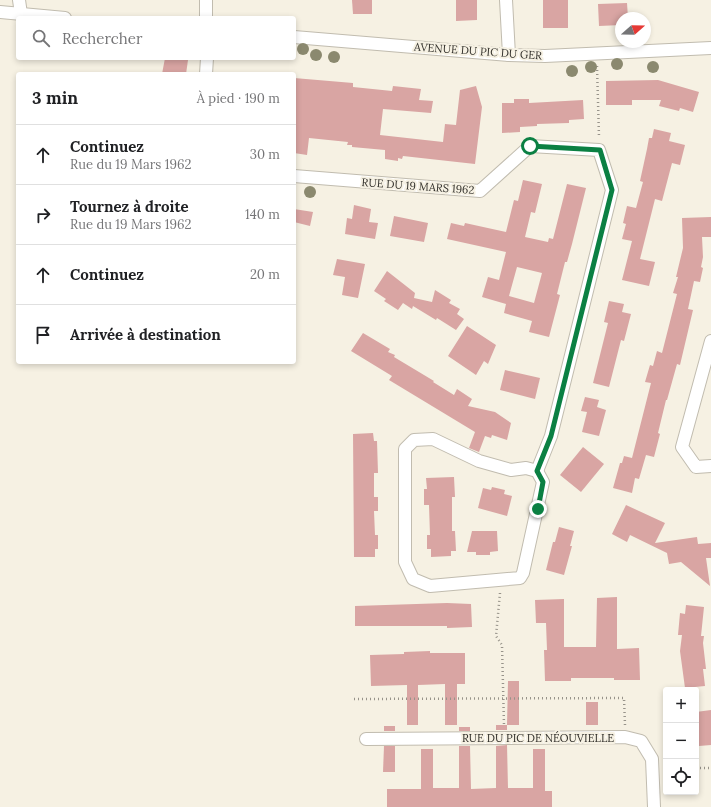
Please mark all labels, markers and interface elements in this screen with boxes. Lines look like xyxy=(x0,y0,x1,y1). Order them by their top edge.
north arrow xyxy=(615,12,651,48)
search box xyxy=(16,16,296,60)
icon: search xyxy=(30,27,52,49)
text: Rechercher xyxy=(62,29,142,48)
street label: AVENUE DU PIC DU GER xyxy=(412,39,543,62)
text: 3 min xyxy=(32,87,78,109)
text: À pied · 190 m xyxy=(197,90,280,107)
text: Continuez xyxy=(70,137,144,156)
route start xyxy=(521,137,539,155)
icon: ahead xyxy=(32,144,54,166)
text: 30 m xyxy=(250,146,280,163)
text: Rue du 19 Mars 1962 xyxy=(70,156,191,173)
street label: RUE DU 19 MARS 1962 xyxy=(361,175,475,197)
text: Tournez à droite xyxy=(70,197,189,216)
icon: right xyxy=(32,204,54,226)
text: 140 m xyxy=(245,206,280,223)
text: Rue du 19 Mars 1962 xyxy=(70,216,191,233)
icon: ahead xyxy=(32,264,54,286)
text: Continuez xyxy=(70,265,144,284)
text: 20 m xyxy=(250,266,280,283)
icon: arrive xyxy=(32,324,54,346)
text: Arrivée à destination xyxy=(70,325,221,344)
route end xyxy=(529,500,547,518)
map controls xyxy=(663,687,699,795)
button: + xyxy=(663,687,699,723)
button: − xyxy=(663,723,699,759)
street label: RUE DU PIC DE NÉOUVIELLE xyxy=(462,731,614,745)
button: locate xyxy=(663,759,699,795)

